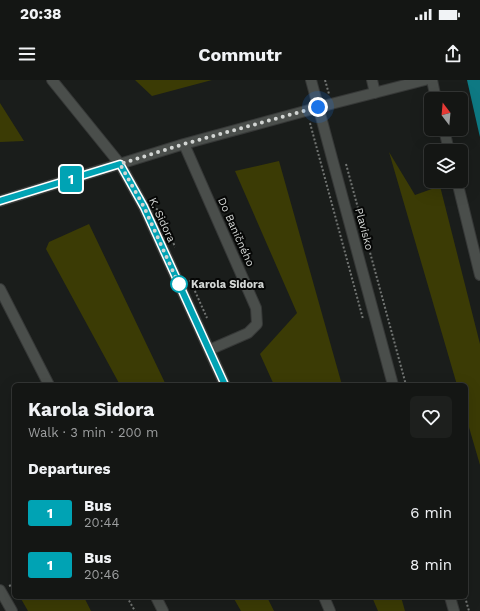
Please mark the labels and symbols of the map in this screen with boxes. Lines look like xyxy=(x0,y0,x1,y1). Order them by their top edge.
north arrow xyxy=(424,92,468,136)
your location xyxy=(308,97,328,117)
line badge: 1 xyxy=(58,166,84,192)
street label: Do Baničného xyxy=(215,195,257,269)
street label: K. Sidora xyxy=(146,196,178,244)
street label: Plavisko xyxy=(352,206,376,252)
marker: Karola Sidora xyxy=(170,275,188,293)
place label: Karola Sidora xyxy=(191,278,265,291)

